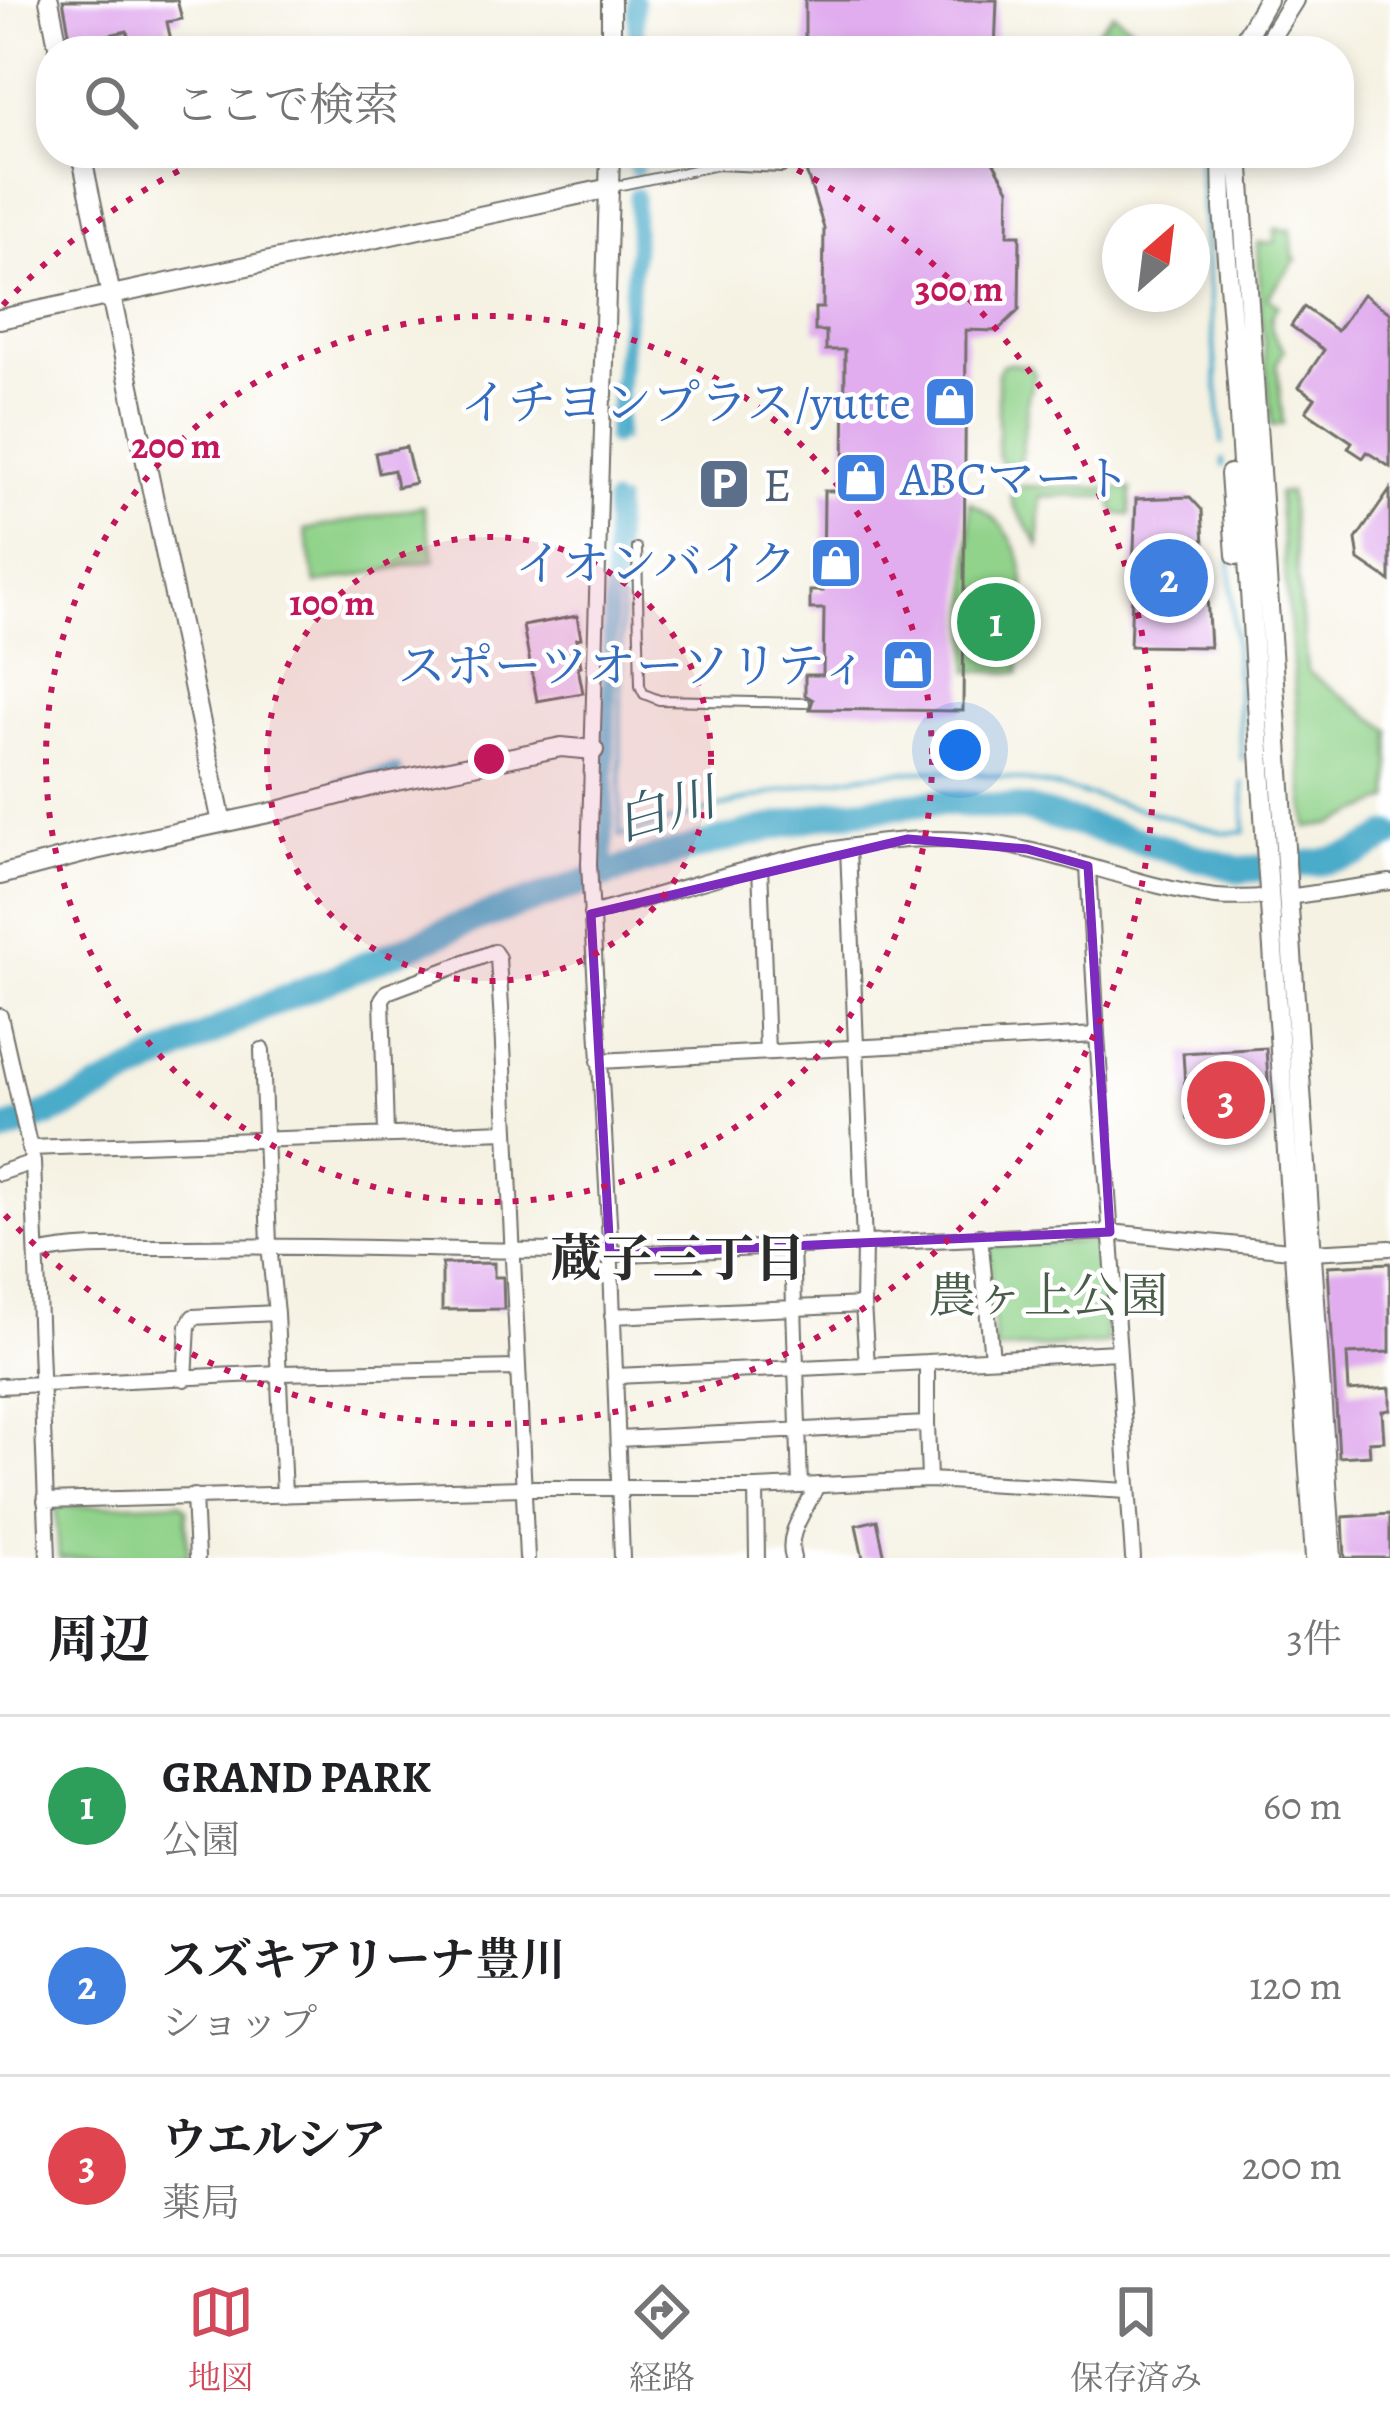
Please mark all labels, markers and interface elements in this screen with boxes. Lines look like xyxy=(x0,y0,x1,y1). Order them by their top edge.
search box xyxy=(36,36,1354,168)
icon: search xyxy=(78,69,144,135)
text: ここで検索 xyxy=(174,74,399,136)
north arrow xyxy=(1102,204,1210,312)
text: 300 m xyxy=(915,264,1003,313)
place label: イチヨンプラス/yutte xyxy=(460,370,911,436)
shop icon: イチヨンプラス/yutte xyxy=(922,374,978,430)
text: 200 m xyxy=(131,421,221,470)
place label: ABCマート xyxy=(899,446,1131,512)
shop icon: ABCマート xyxy=(833,450,889,506)
place label: E xyxy=(763,452,791,518)
parking icon: E xyxy=(696,456,752,512)
place label: イオンバイク xyxy=(515,531,797,597)
pin: 2 xyxy=(1130,533,1208,623)
shop icon: イオンバイク xyxy=(808,535,864,591)
pin: 1 xyxy=(957,577,1035,667)
text: 100 m xyxy=(289,578,375,627)
place label: スポーツオーソリティ xyxy=(398,633,869,699)
shop icon: スポーツオーソリティ xyxy=(880,637,936,693)
your location xyxy=(930,720,990,780)
centre of rings xyxy=(468,738,510,780)
water label: 白川 xyxy=(607,761,729,858)
pin: 3 xyxy=(1187,1055,1265,1145)
district label: 蔵子三丁目 xyxy=(550,1224,806,1294)
park label: 農ヶ上公園 xyxy=(928,1263,1168,1329)
text: 周辺 xyxy=(48,1605,150,1675)
text: 3件 xyxy=(1287,1612,1342,1665)
text: GRAND PARK xyxy=(162,1746,431,1808)
text: 1 xyxy=(80,1779,94,1832)
text: 60 m xyxy=(1263,1779,1342,1832)
text: 公園 xyxy=(162,1813,240,1866)
text: スズキアリーナ豊川 xyxy=(162,1929,565,1991)
text: 2 xyxy=(78,1959,96,2012)
text: 120 m xyxy=(1249,1959,1342,2012)
text: ショップ xyxy=(162,1996,317,2049)
text: ウエルシア xyxy=(162,2109,386,2171)
text: 3 xyxy=(79,2139,95,2192)
text: 200 m xyxy=(1242,2139,1342,2192)
text: 薬局 xyxy=(162,2176,240,2229)
tab: 地図 xyxy=(188,2279,254,2400)
tab: 経路 xyxy=(629,2279,695,2400)
tab: 保存済み xyxy=(1070,2279,1202,2400)

